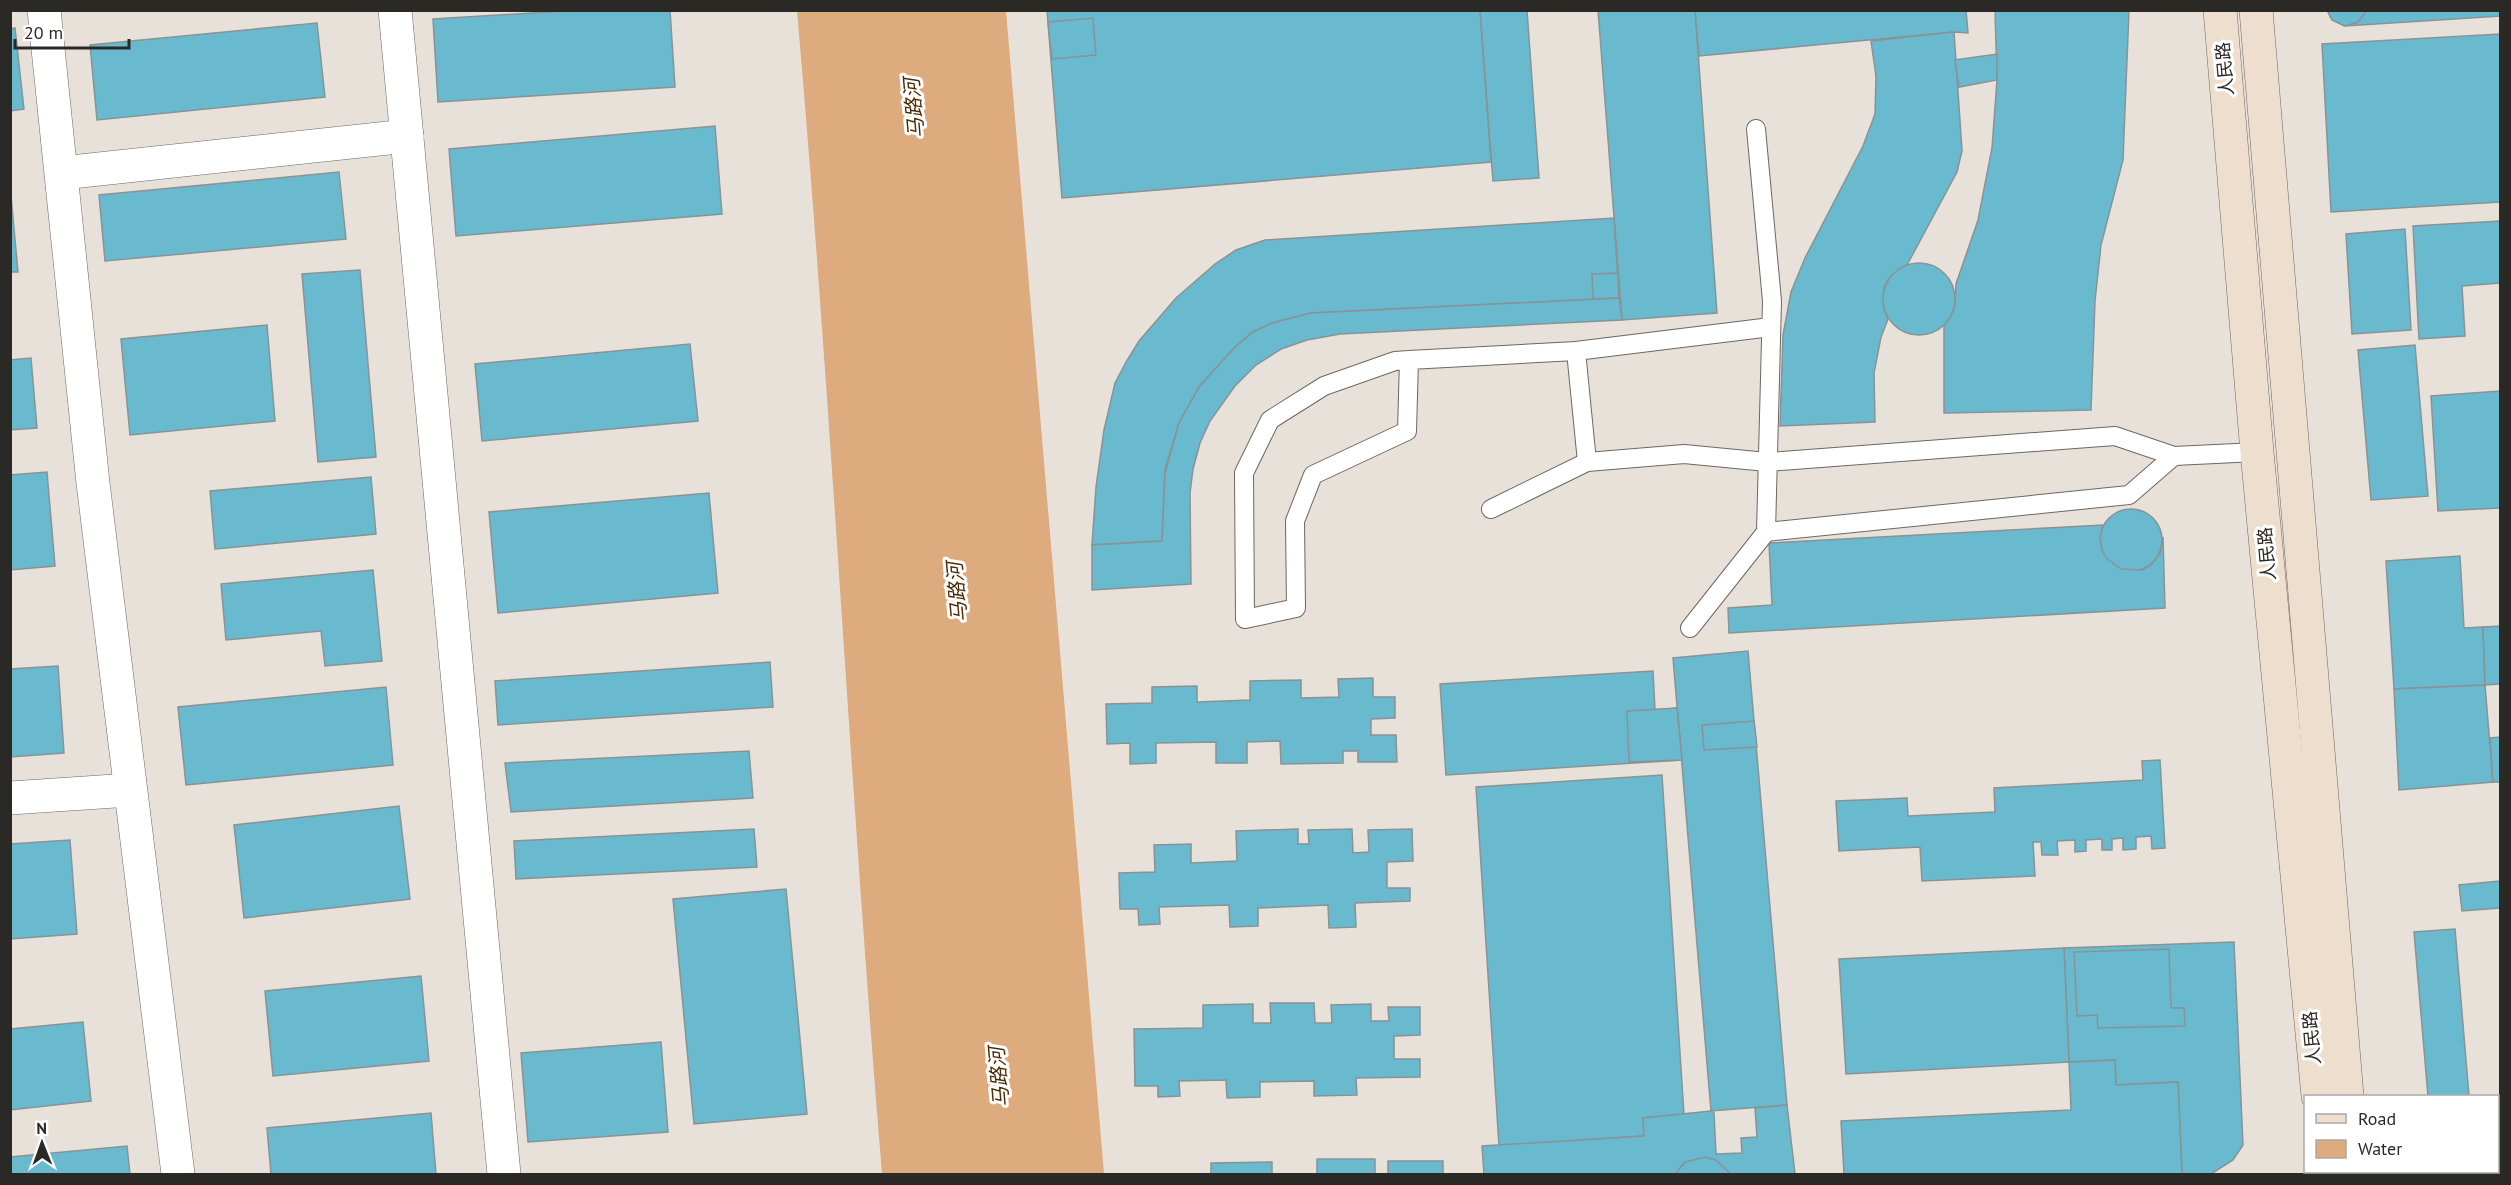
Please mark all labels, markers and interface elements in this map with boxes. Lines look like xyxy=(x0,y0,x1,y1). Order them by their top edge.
scale bar xyxy=(15,12,129,50)
text: 20 m xyxy=(24,21,63,44)
street label: 人民路 xyxy=(2211,41,2238,97)
water label: 马路河 xyxy=(898,73,930,139)
street label: 人民路 xyxy=(2253,526,2280,582)
water label: 马路河 xyxy=(941,557,973,623)
street label: 人民路 xyxy=(2298,1010,2325,1066)
water label: 马路河 xyxy=(983,1042,1015,1108)
legend xyxy=(2304,1095,2499,1173)
text: Road xyxy=(2358,1107,2396,1130)
north arrow xyxy=(12,1113,72,1173)
text: N xyxy=(36,1118,47,1138)
text: Water xyxy=(2358,1137,2402,1160)

